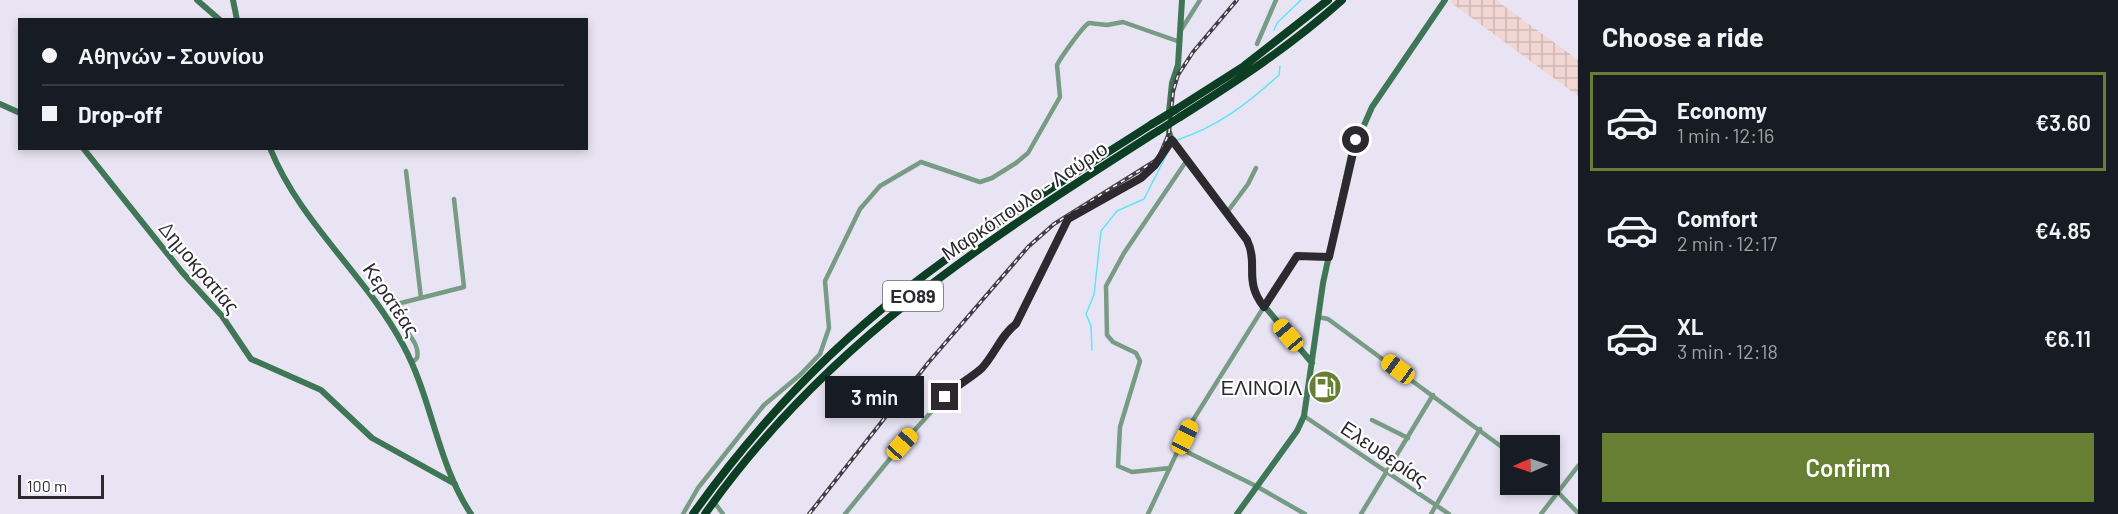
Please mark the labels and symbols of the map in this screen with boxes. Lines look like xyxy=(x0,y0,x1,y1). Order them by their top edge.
route start xyxy=(1342,126,1369,153)
street label: Μαρκόπουλο - Λαύριο xyxy=(936,136,1112,264)
street label: Δημοκρατίας xyxy=(155,216,246,318)
street label: Κερατέας xyxy=(359,258,425,341)
road number: ΕΟ89 xyxy=(883,281,943,311)
car xyxy=(1270,315,1306,355)
car xyxy=(1378,351,1418,387)
fuel station icon: ΕΛΙΝΟΙΛ xyxy=(1307,369,1343,405)
place label: ΕΛΙΝΟΙΛ xyxy=(1221,375,1303,399)
callout: 3 min xyxy=(825,376,924,418)
route end xyxy=(931,383,958,410)
street label: Ελευθερίας xyxy=(1337,415,1434,491)
car xyxy=(1169,417,1201,457)
car xyxy=(883,425,921,463)
north arrow xyxy=(1500,435,1560,495)
scale bar xyxy=(18,472,104,500)

